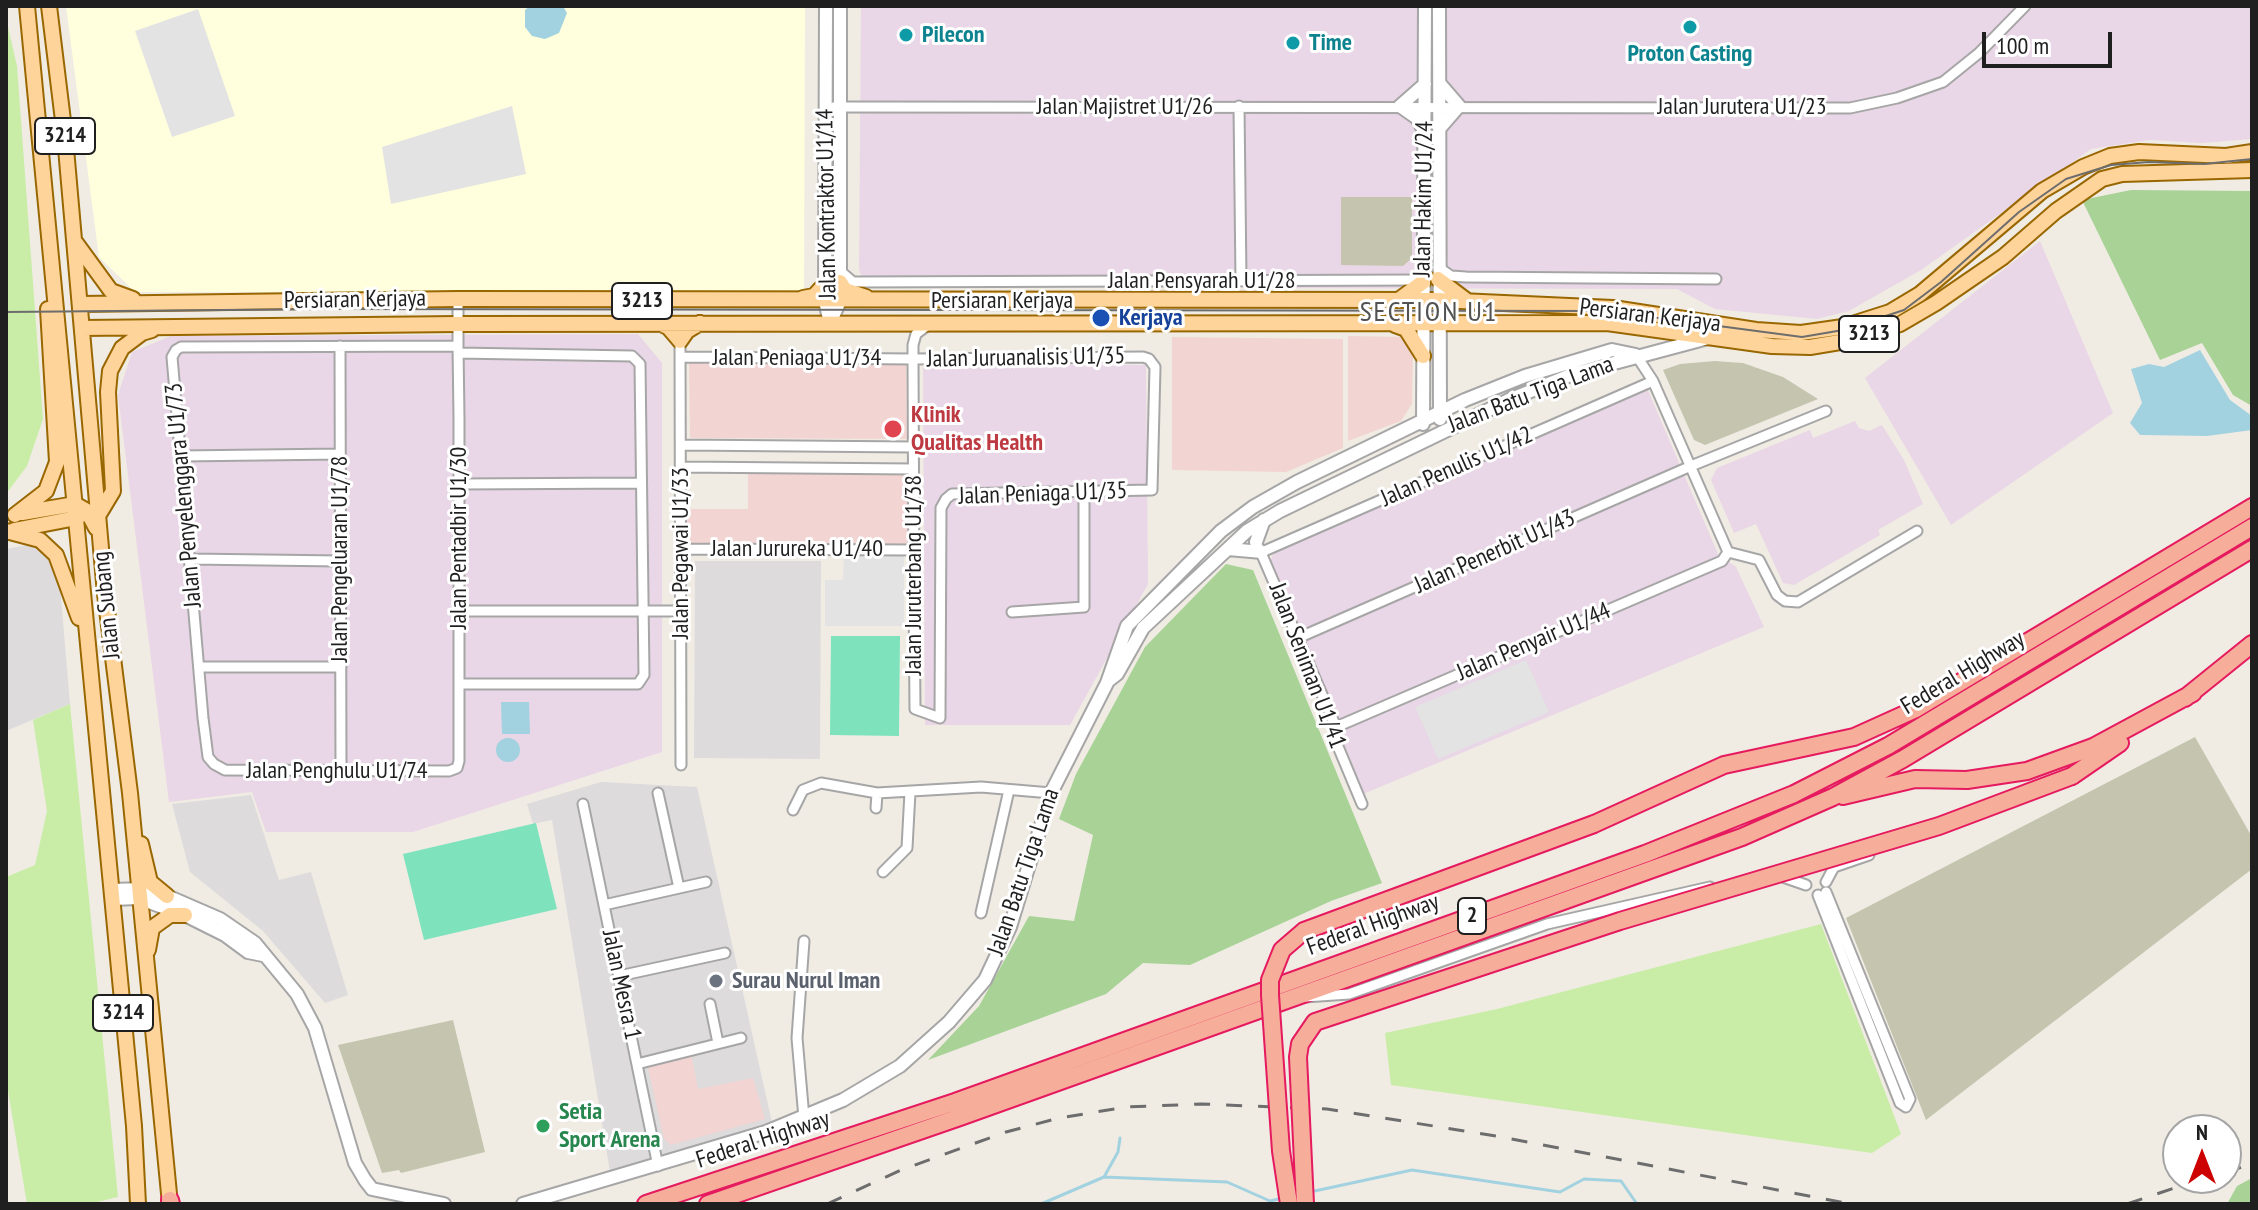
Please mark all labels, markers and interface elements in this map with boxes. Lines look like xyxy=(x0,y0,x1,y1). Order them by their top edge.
scale bar xyxy=(1986,16,2116,66)
marker: Proton Casting xyxy=(1681,18,1699,36)
place label: Pilecon xyxy=(922,21,984,49)
marker: Pilecon xyxy=(897,26,915,44)
place label: Time xyxy=(1309,29,1352,57)
text: 100 m xyxy=(1996,30,2049,61)
marker: Time xyxy=(1284,34,1302,52)
place label: Proton Casting xyxy=(1628,40,1752,68)
street label: Jalan Majistret U1/26 xyxy=(1037,93,1213,121)
street label: Jalan Jurutera U1/23 xyxy=(1658,93,1826,121)
street label: Jalan Kontraktor U1/14 xyxy=(811,109,843,299)
road number: 3214 xyxy=(35,118,95,154)
street label: Jalan Hakim U1/24 xyxy=(1408,121,1440,277)
street label: Jalan Pensyarah U1/28 xyxy=(1108,267,1296,295)
road number: 3213 xyxy=(612,283,672,319)
street label: Persiaran Kerjaya xyxy=(284,284,426,316)
street label: Persiaran Kerjaya xyxy=(931,287,1073,315)
street label: Persiaran Kerjaya xyxy=(1578,293,1722,339)
district label: SECTION U1 xyxy=(1360,296,1498,330)
place label: Kerjaya xyxy=(1119,304,1183,332)
marker: Kerjaya xyxy=(1090,307,1112,329)
road number: 3213 xyxy=(1839,316,1899,352)
street label: Jalan Juruanalisis U1/35 xyxy=(927,342,1125,374)
street label: Jalan Peniaga U1/34 xyxy=(713,344,881,372)
street label: Jalan Batu Tiga Lama xyxy=(1444,350,1618,440)
street label: Jalan Penyelenggara U1/73 xyxy=(160,382,208,608)
place label: Klinik Qualitas Health xyxy=(911,401,1043,457)
marker: Klinik Qualitas Health xyxy=(882,418,904,440)
street label: Jalan Penulis U1/42 xyxy=(1377,421,1537,513)
street label: Jalan Pentadbir U1/30 xyxy=(445,447,473,629)
street label: Jalan Pengeluaran U1/78 xyxy=(326,456,354,662)
street label: Jalan Pegawai U1/33 xyxy=(667,467,695,639)
street label: Jalan Juruterbang U1/38 xyxy=(900,475,928,675)
street label: Jalan Peniaga U1/35 xyxy=(958,477,1128,511)
street label: Jalan Penerbit U1/43 xyxy=(1410,504,1580,600)
street label: Jalan Jurureka U1/40 xyxy=(711,535,883,563)
street label: Jalan Subang xyxy=(87,550,127,660)
street label: Jalan Seniman U1/41 xyxy=(1262,579,1352,753)
street label: Jalan Penyair U1/44 xyxy=(1453,597,1615,687)
street label: Federal Highway xyxy=(1896,625,2030,721)
street label: Jalan Penghulu U1/74 xyxy=(246,757,428,785)
street label: Jalan Batu Tiga Lama xyxy=(982,785,1066,959)
street label: Federal Highway xyxy=(1303,888,1443,962)
road number: 2 xyxy=(1458,898,1486,934)
street label: Jalan Mesra 1 xyxy=(595,927,647,1043)
place label: Surau Nurul Iman xyxy=(732,967,880,995)
marker: Surau Nurul Iman xyxy=(707,972,725,990)
road number: 3214 xyxy=(93,995,153,1031)
place label: Setia Sport Arena xyxy=(559,1098,660,1154)
street label: Federal Highway xyxy=(693,1105,833,1175)
north arrow xyxy=(2162,1114,2242,1194)
marker: Setia Sport Arena xyxy=(534,1117,552,1135)
text: N xyxy=(2196,1118,2208,1146)

